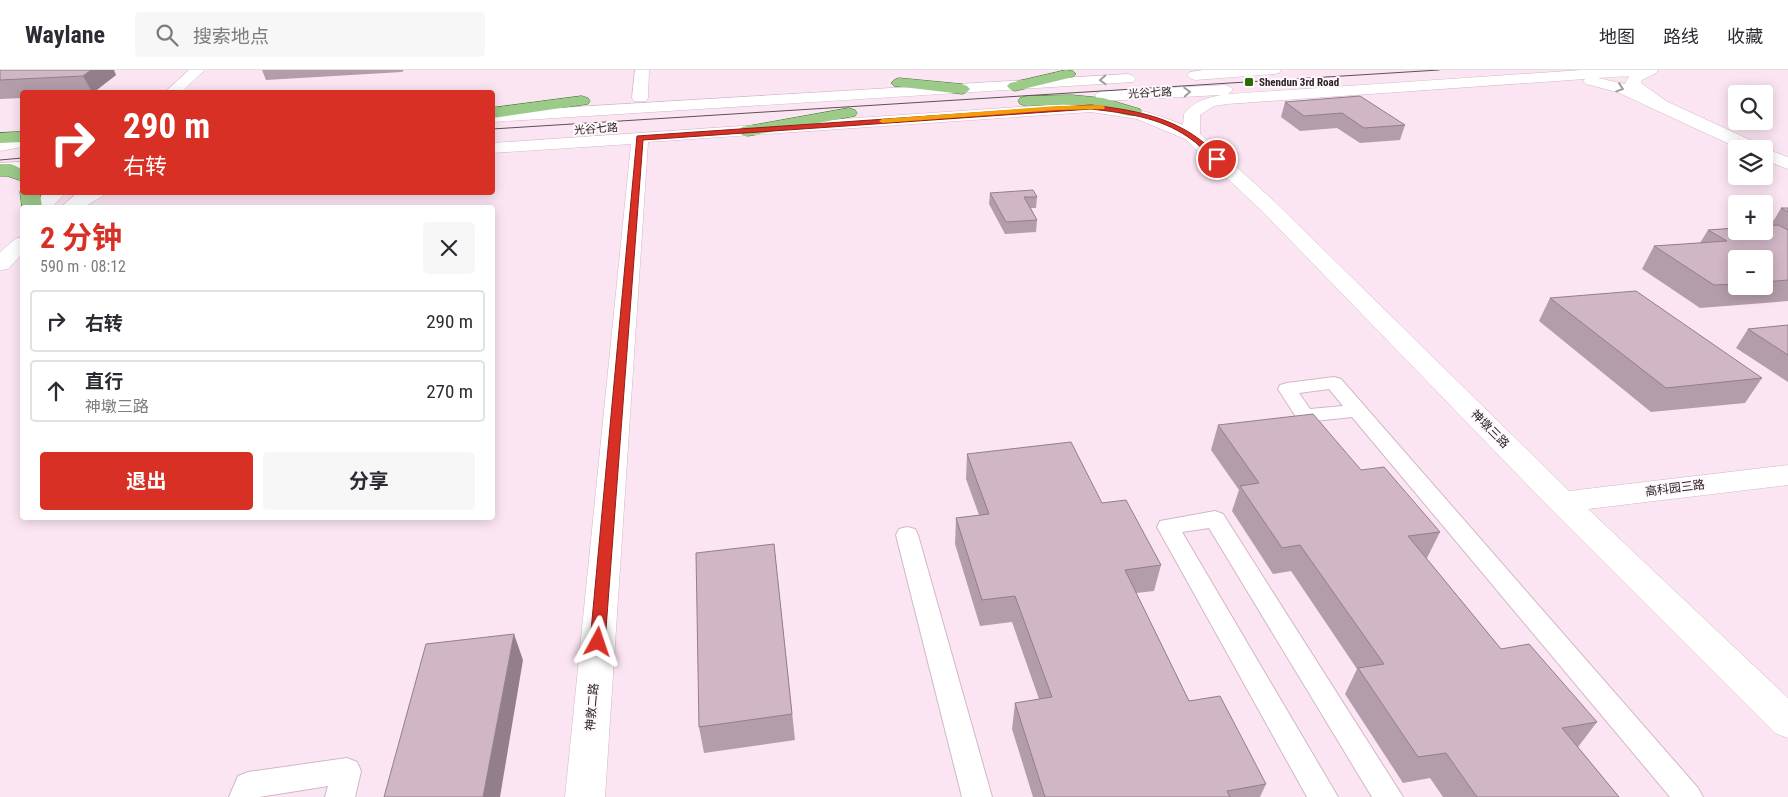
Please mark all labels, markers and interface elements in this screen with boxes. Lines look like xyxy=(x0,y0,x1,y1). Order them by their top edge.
search box xyxy=(135,12,485,57)
text: Waylane xyxy=(25,21,105,49)
icon: search xyxy=(153,21,181,49)
text: 搜索地点 xyxy=(193,25,269,48)
text: 地图 xyxy=(1599,26,1635,47)
text: 路线 xyxy=(1663,26,1699,47)
text: 收藏 xyxy=(1727,26,1763,47)
one-way arrow xyxy=(1099,75,1107,86)
marker: Shendun 3rd Road xyxy=(1243,76,1255,88)
place label: Shendun 3rd Road xyxy=(1259,76,1339,89)
one-way arrow xyxy=(1615,83,1624,93)
street label: 光谷七路 xyxy=(1128,85,1172,101)
map controls xyxy=(1728,85,1773,295)
button: search xyxy=(1728,85,1773,130)
one-way arrow xyxy=(1184,86,1192,97)
text: 290 m xyxy=(123,106,210,147)
icon: right xyxy=(40,110,105,175)
street label: 光谷七路 xyxy=(574,121,618,137)
pin xyxy=(1196,138,1238,180)
button: layers xyxy=(1728,140,1773,185)
icon: arrive xyxy=(1203,145,1231,173)
text: 右转 xyxy=(123,154,167,179)
button: + xyxy=(1728,195,1773,240)
text: 2 分钟 xyxy=(40,220,122,255)
button: close xyxy=(423,222,475,274)
button: − xyxy=(1728,250,1773,295)
text: 590 m · 08:12 xyxy=(40,257,126,276)
icon: right xyxy=(42,307,70,335)
text: 290 m xyxy=(426,310,473,333)
text: 右转 xyxy=(85,312,123,335)
text: 直行 xyxy=(85,370,123,393)
icon: ahead xyxy=(42,377,70,405)
text: 270 m xyxy=(426,380,473,403)
text: 神墩三路 xyxy=(85,397,149,416)
street label: 神墩三路 xyxy=(1468,407,1512,451)
button: 退出 xyxy=(40,452,253,510)
button: 分享 xyxy=(263,452,475,510)
street label: 高科园三路 xyxy=(1644,477,1706,499)
position arrow xyxy=(571,615,623,667)
street label: 神敦二路 xyxy=(583,682,601,732)

